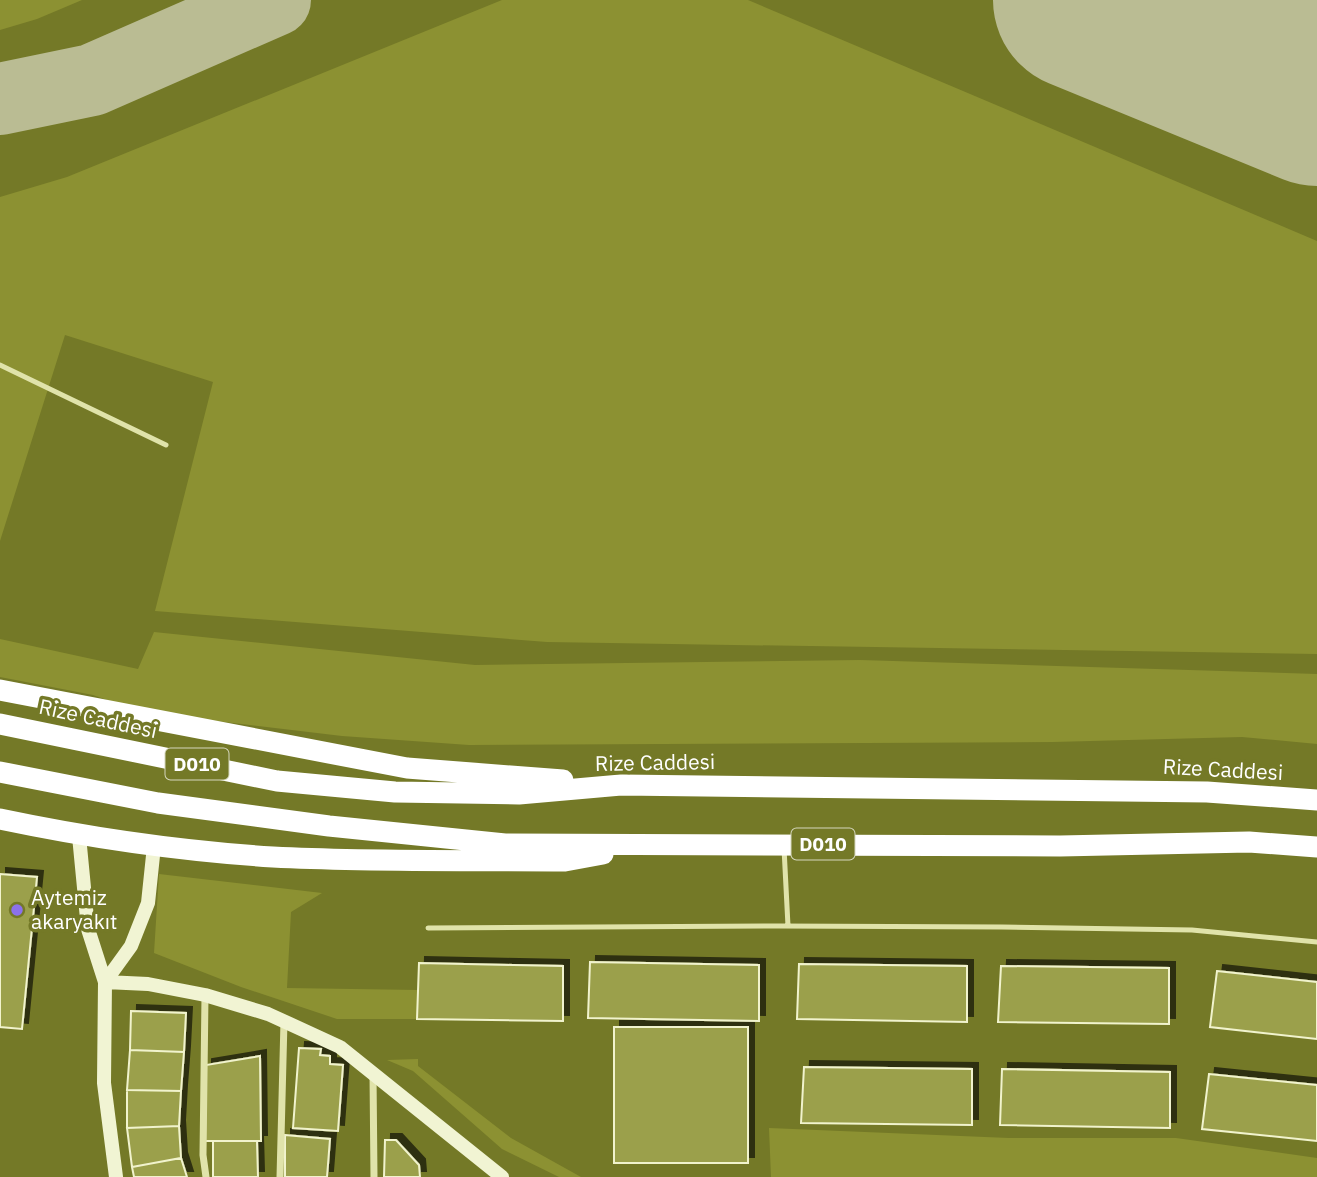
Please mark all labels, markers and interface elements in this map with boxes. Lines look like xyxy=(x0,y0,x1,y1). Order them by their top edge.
street label: Rize Caddesi xyxy=(36,692,160,744)
street label: Rize Caddesi xyxy=(595,747,715,777)
road number: D010 xyxy=(166,748,228,779)
street label: Rize Caddesi xyxy=(1162,752,1284,786)
road number: D010 xyxy=(792,828,854,860)
place label: Aytemiz akaryakıt xyxy=(31,883,117,935)
marker: Aytemiz akaryakıt xyxy=(9,902,25,918)

